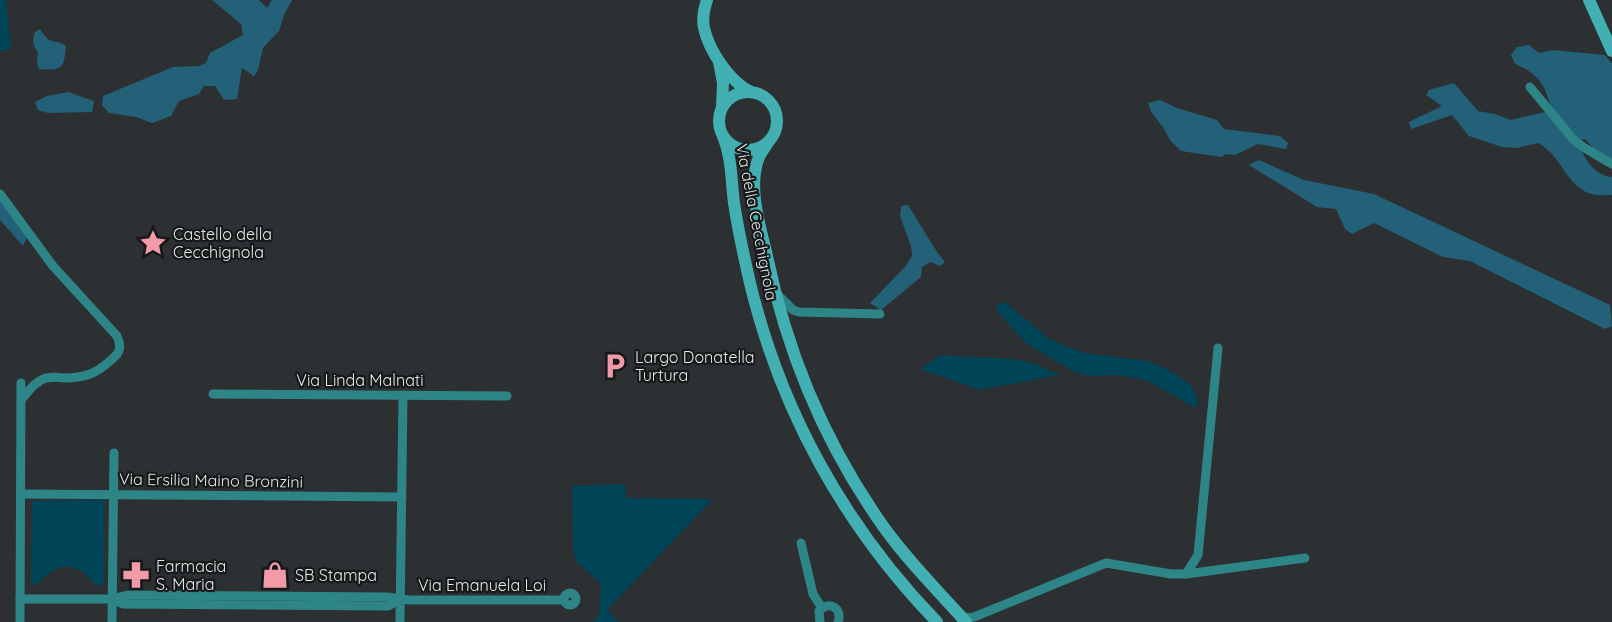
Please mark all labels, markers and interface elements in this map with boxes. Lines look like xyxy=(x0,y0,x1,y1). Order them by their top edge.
street label: Via della Cecchignola xyxy=(732,142,782,302)
place label: Castello della Cecchignola xyxy=(173,224,272,262)
place icon: Castello della Cecchignola xyxy=(138,228,168,258)
place label: Largo Donatella Turtura xyxy=(635,347,755,385)
parking icon: Largo Donatella Turtura xyxy=(600,351,630,381)
street label: Via Linda Malnati xyxy=(296,370,424,390)
street label: Via Ersilia Maino Bronzini xyxy=(119,468,303,492)
place label: Farmacia S. Maria xyxy=(156,556,226,594)
pharmacy icon: Farmacia S. Maria xyxy=(121,560,151,590)
shop icon: SB Stampa xyxy=(260,560,290,590)
place label: SB Stampa xyxy=(295,565,377,585)
street label: Via Emanuela Loi xyxy=(418,575,546,595)

